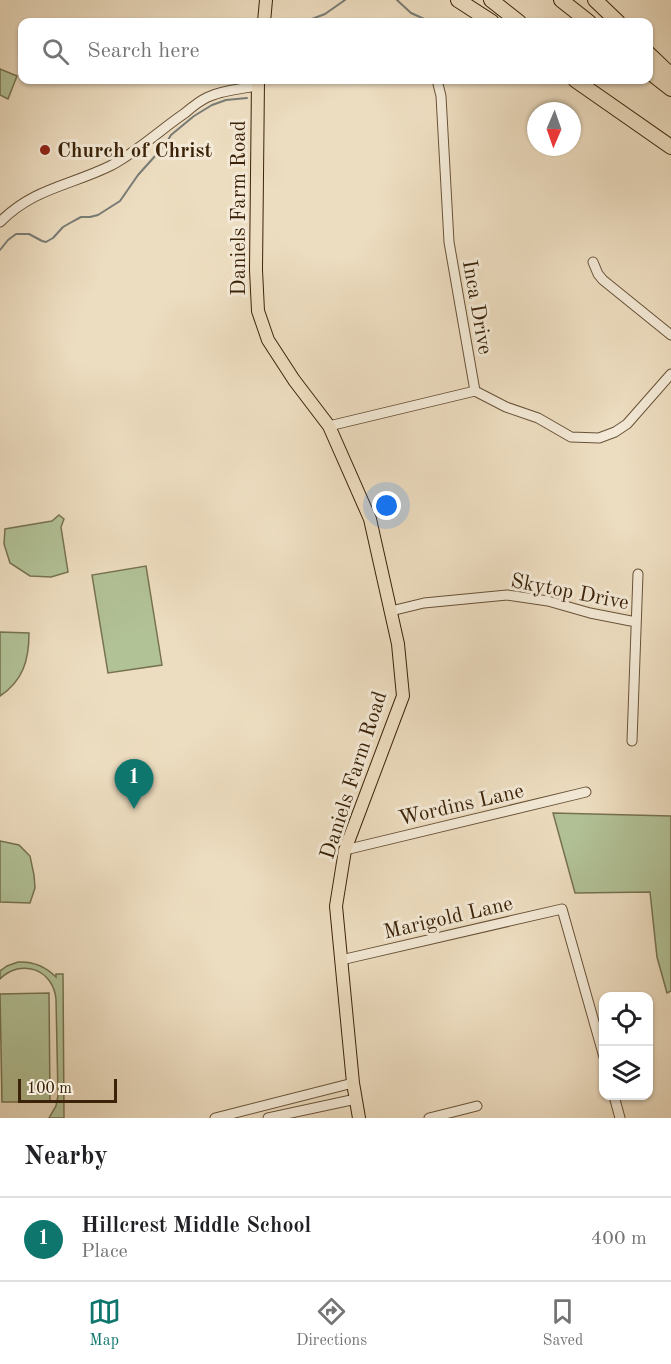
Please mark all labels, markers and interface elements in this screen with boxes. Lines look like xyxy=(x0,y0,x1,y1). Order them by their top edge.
search box xyxy=(18,18,653,84)
icon: search xyxy=(39,35,72,68)
text: Search here xyxy=(87,40,200,62)
north arrow xyxy=(527,102,581,156)
street label: Daniels Farm Road xyxy=(229,120,250,296)
place label: Church of Christ xyxy=(57,141,213,162)
marker: Church of Christ xyxy=(38,143,52,157)
street label: Inca Drive xyxy=(458,258,495,356)
your location xyxy=(372,491,401,520)
street label: Skytop Drive xyxy=(509,571,631,614)
street label: Daniels Farm Road xyxy=(317,689,392,862)
pin: 1 xyxy=(114,760,154,809)
street label: Wordins Lane xyxy=(397,781,526,830)
street label: Marigold Lane xyxy=(382,893,515,944)
map controls xyxy=(599,992,653,1100)
button: locate xyxy=(599,992,653,1046)
button: layers xyxy=(599,1046,653,1100)
scale bar xyxy=(18,1076,117,1104)
text: 100 m xyxy=(27,1081,72,1097)
text: Nearby xyxy=(24,1144,108,1170)
text: Hillcrest Middle School xyxy=(81,1215,311,1237)
text: 1 xyxy=(38,1229,49,1249)
text: 400 m xyxy=(591,1229,647,1249)
text: Place xyxy=(81,1242,128,1262)
tab: Map xyxy=(88,1295,121,1351)
tab: Directions xyxy=(296,1295,367,1351)
tab: Saved xyxy=(543,1295,583,1351)

